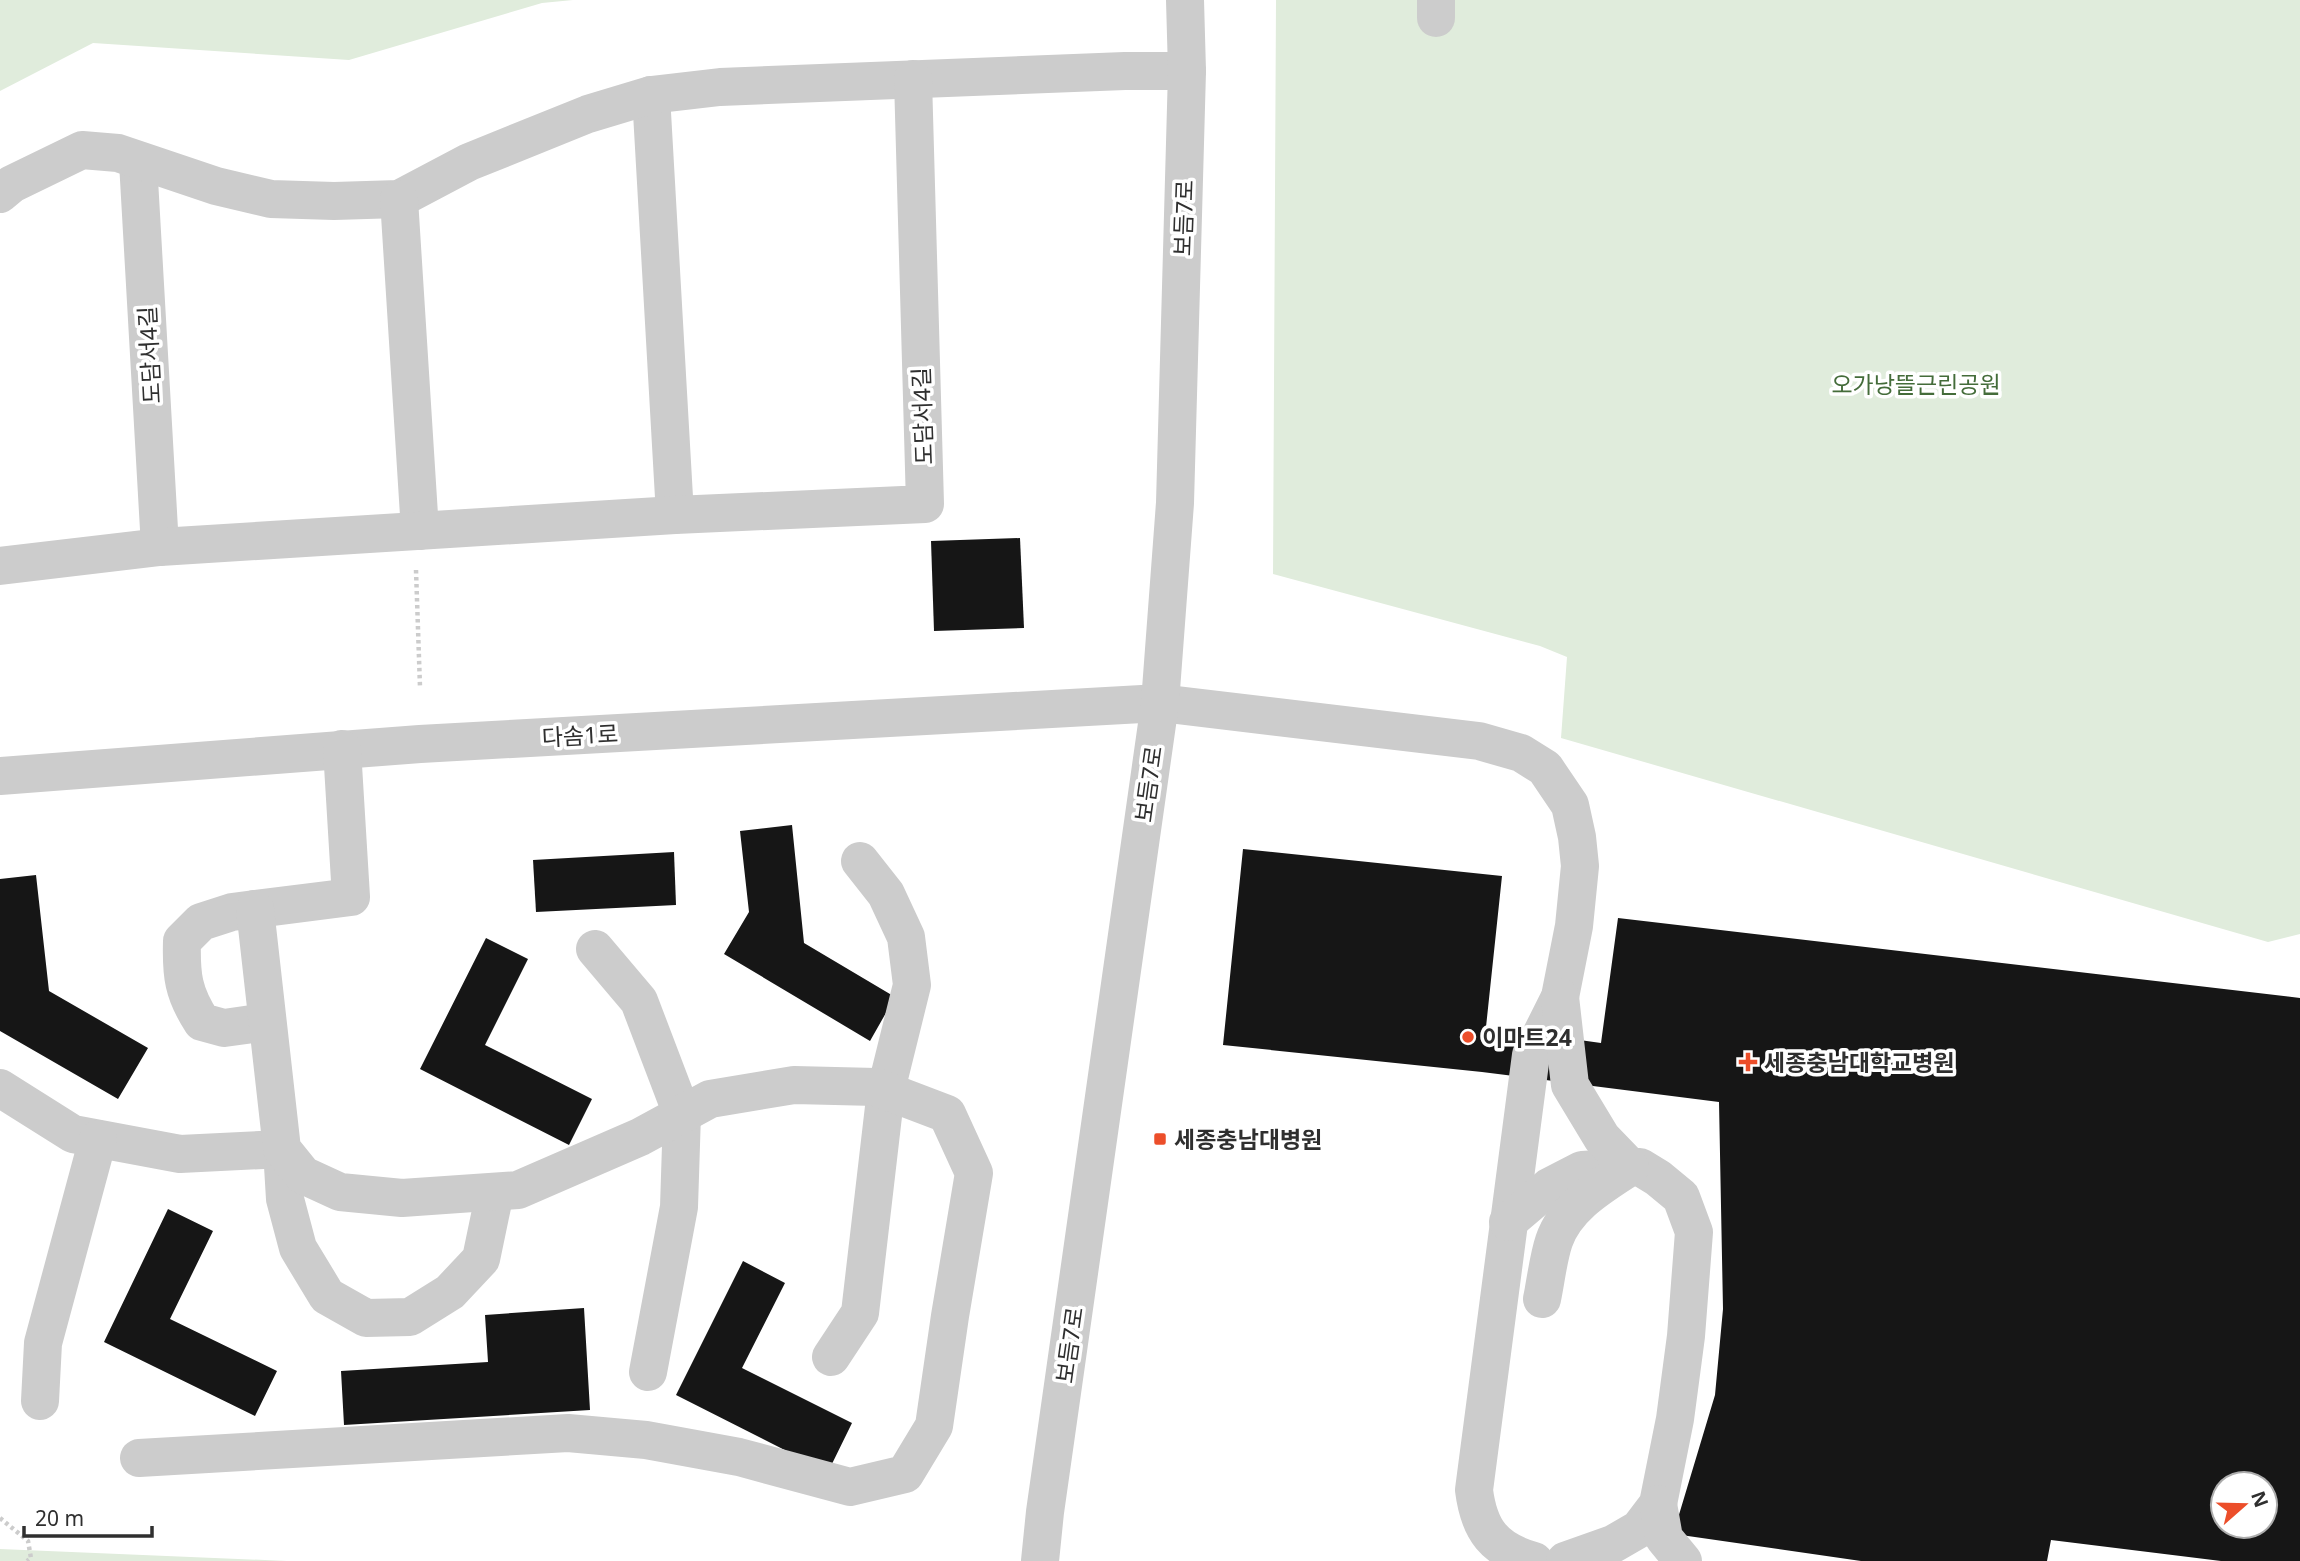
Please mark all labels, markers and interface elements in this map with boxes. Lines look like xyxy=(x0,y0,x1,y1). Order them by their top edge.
street label: 보듬7로 xyxy=(1166,179,1200,257)
street label: 도담서4길 xyxy=(130,305,168,405)
street label: 도담서4길 xyxy=(904,367,940,465)
park label: 오가낭뜰근린공원 xyxy=(1831,368,2001,400)
street label: 다솜1로 xyxy=(541,717,619,753)
street label: 보듬7로 xyxy=(1127,744,1169,824)
place label: 이마트24 xyxy=(1482,1021,1572,1053)
marker: 이마트24 xyxy=(1460,1029,1476,1045)
place label: 세종충남대학교병원 xyxy=(1764,1046,1954,1078)
marker: 세종충남대학교병원 xyxy=(1738,1052,1758,1072)
place label: 세종충남대병원 xyxy=(1174,1123,1322,1155)
marker: 세종충남대병원 xyxy=(1152,1131,1168,1147)
street label: 보듬7로 xyxy=(1048,1305,1090,1385)
north arrow xyxy=(2209,1470,2279,1540)
text: N xyxy=(2245,1487,2275,1511)
scale bar xyxy=(24,1494,152,1538)
text: 20 m xyxy=(35,1504,84,1532)

